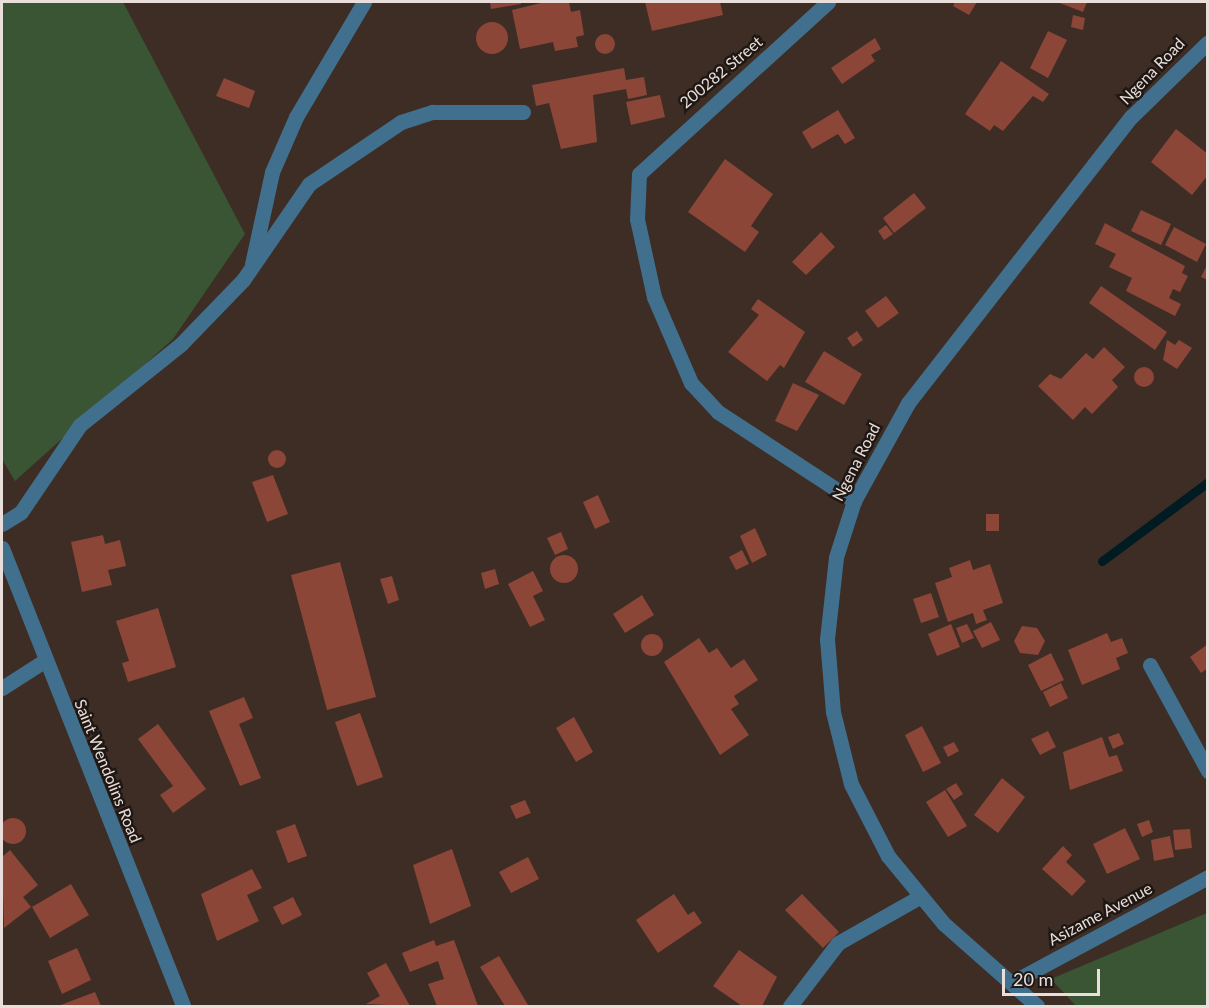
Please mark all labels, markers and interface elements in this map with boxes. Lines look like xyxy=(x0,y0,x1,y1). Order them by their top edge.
street label: 200282 Street xyxy=(676,32,766,112)
street label: Ngena Road xyxy=(1116,34,1188,108)
street label: Ngena Road xyxy=(828,420,884,504)
street label: Saint Wendolins Road xyxy=(70,696,146,846)
street label: Asizame Avenue xyxy=(1045,878,1155,950)
scale bar xyxy=(1005,957,1102,995)
text: 20 m xyxy=(1013,968,1053,990)

